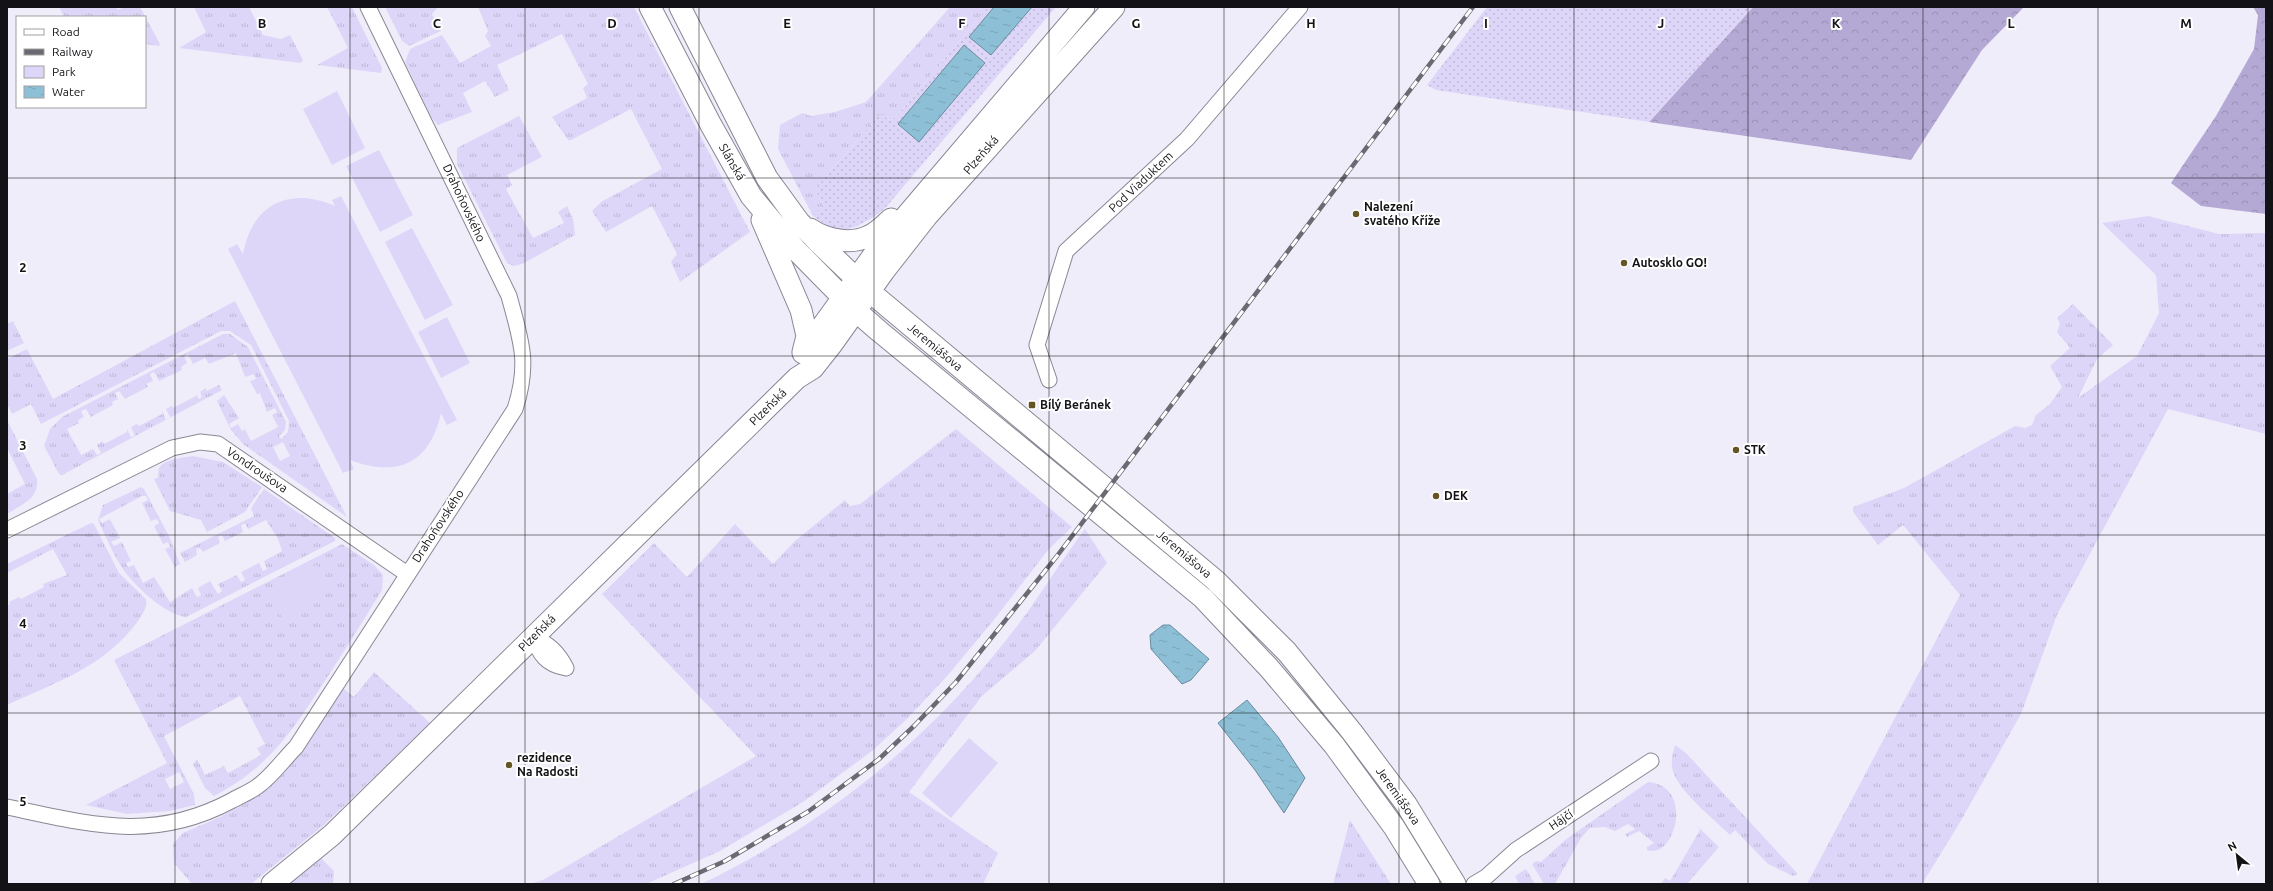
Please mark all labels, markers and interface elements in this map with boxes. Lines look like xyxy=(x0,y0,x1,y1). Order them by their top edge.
legend xyxy=(16,16,146,108)
text: B xyxy=(258,16,267,30)
text: C xyxy=(433,16,442,30)
text: D xyxy=(607,16,617,30)
text: E xyxy=(783,16,791,30)
text: F xyxy=(958,16,966,30)
text: G xyxy=(1132,16,1141,30)
text: H xyxy=(1306,16,1316,30)
text: I xyxy=(1484,16,1488,30)
text: J xyxy=(1658,16,1664,30)
text: K xyxy=(1832,16,1841,30)
text: L xyxy=(2007,16,2015,30)
text: M xyxy=(2180,16,2192,30)
text: Road xyxy=(52,25,80,38)
text: Railway xyxy=(52,45,93,58)
text: Park xyxy=(52,65,76,78)
text: Water xyxy=(52,85,85,98)
street label: Plzeňská xyxy=(960,133,1001,177)
street label: Slánská xyxy=(717,141,748,182)
street label: Pod Viaduktem xyxy=(1106,149,1175,215)
street label: Drahoňovského xyxy=(441,162,488,244)
place label: Nalezení svatého Kříže xyxy=(1364,200,1440,227)
marker: Nalezení svatého Kříže xyxy=(1351,209,1361,219)
place label: Autosklo GO! xyxy=(1632,256,1707,269)
marker: Autosklo GO! xyxy=(1619,258,1629,268)
text: 2 xyxy=(19,260,27,274)
street label: Jeremiášova xyxy=(905,320,965,373)
street label: Plzeňská xyxy=(747,386,789,428)
place label: Bílý Beránek xyxy=(1040,398,1111,411)
marker: Bílý Beránek xyxy=(1027,400,1037,410)
text: 3 xyxy=(19,438,27,452)
place label: STK xyxy=(1744,443,1766,456)
street label: Vondroušova xyxy=(224,444,290,495)
marker: STK xyxy=(1731,445,1741,455)
street label: Drahoňovského xyxy=(409,487,466,565)
place label: DEK xyxy=(1444,489,1468,502)
marker: DEK xyxy=(1431,491,1441,501)
street label: Jeremiášova xyxy=(1154,527,1214,580)
street label: Plzeňská xyxy=(516,612,558,654)
text: 4 xyxy=(19,616,27,630)
place label: rezidence Na Radosti xyxy=(517,751,578,778)
marker: rezidence Na Radosti xyxy=(504,760,514,770)
street label: Jeremiášova xyxy=(1374,764,1423,827)
text: 5 xyxy=(19,794,27,808)
street label: Hájčí xyxy=(1546,806,1576,832)
north arrow xyxy=(2217,835,2257,875)
text: N xyxy=(2226,839,2239,853)

